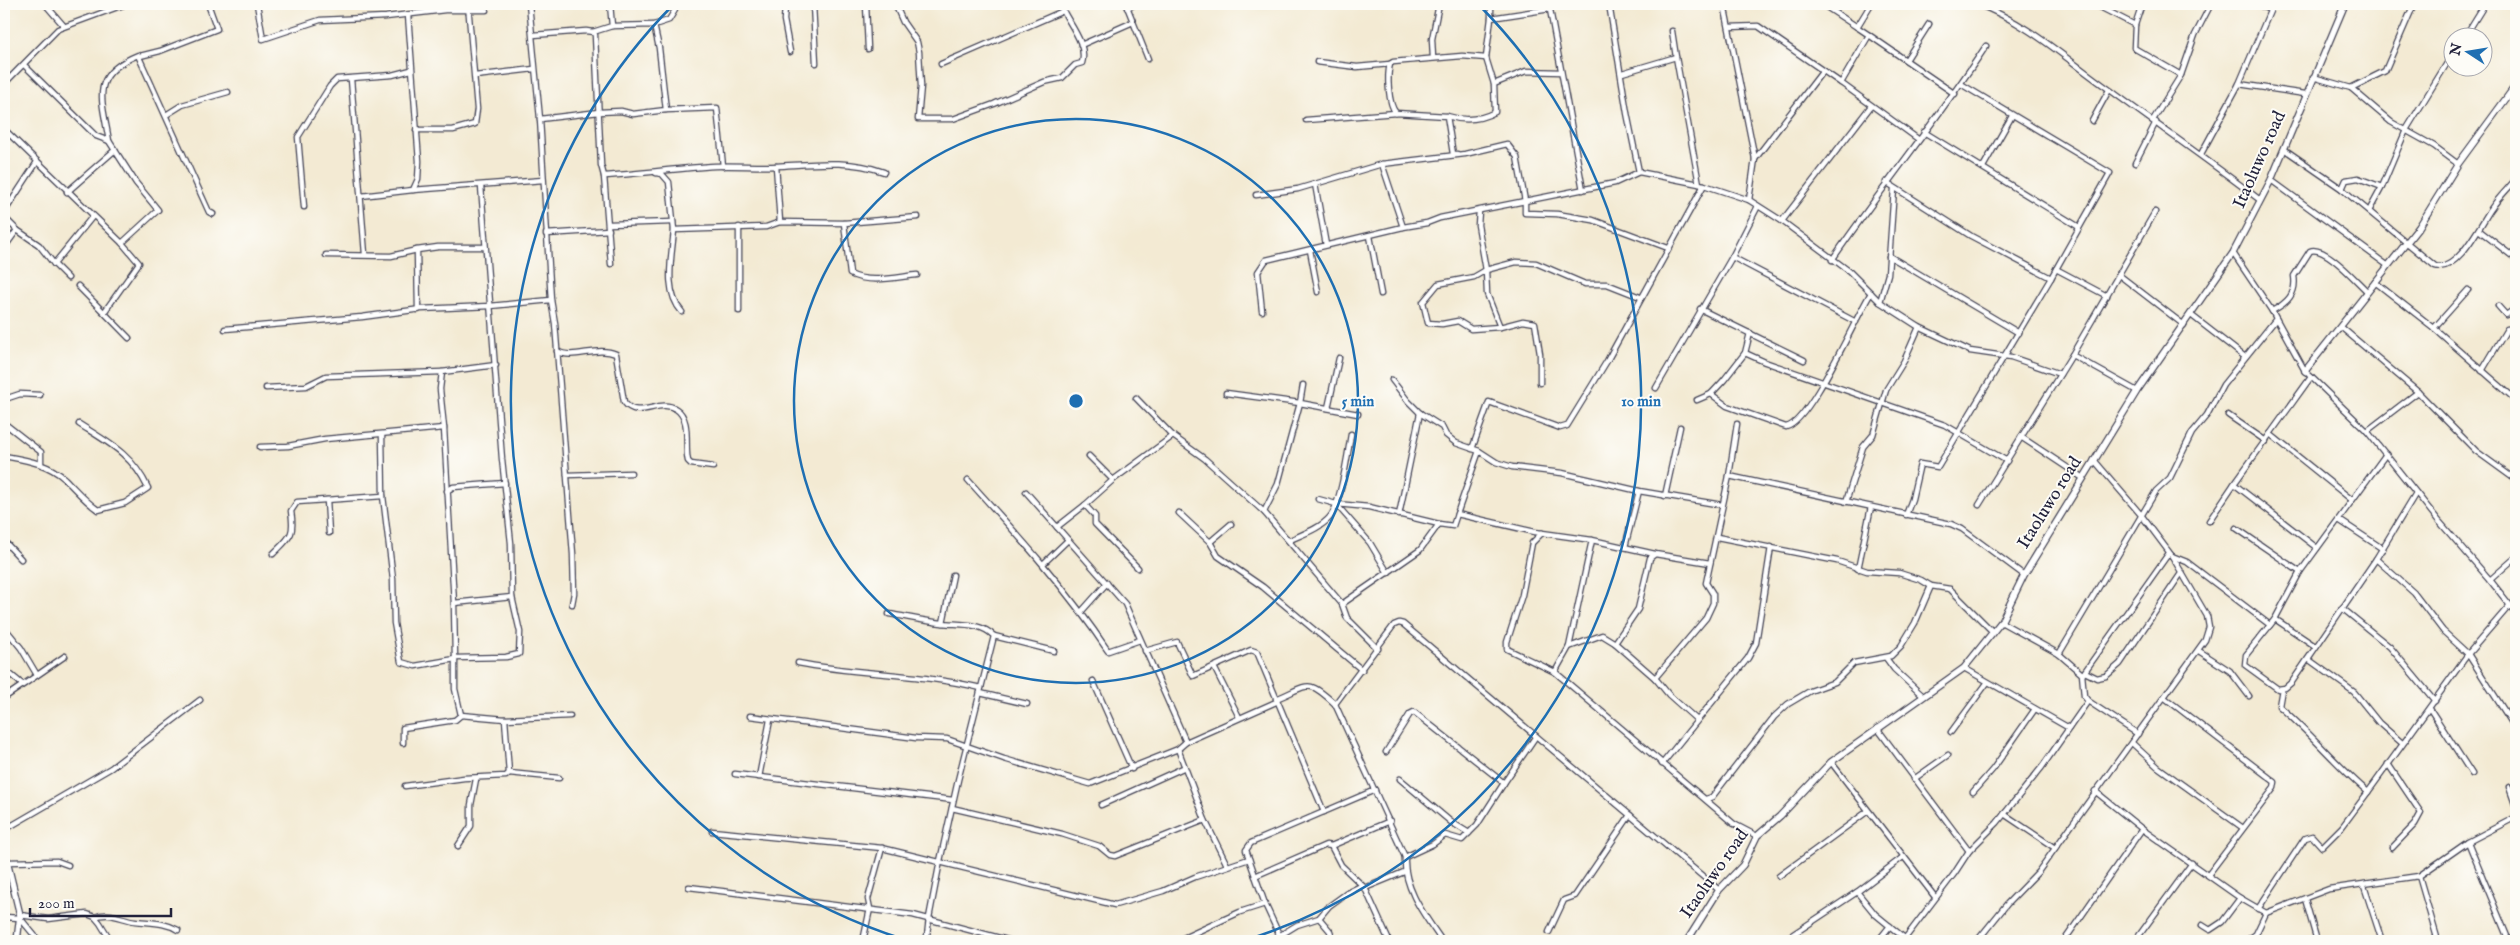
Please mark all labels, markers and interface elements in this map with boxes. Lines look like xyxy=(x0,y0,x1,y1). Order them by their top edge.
north arrow xyxy=(2442,28,2492,78)
text: N xyxy=(2446,42,2466,58)
street label: Itaoluwo road xyxy=(2228,107,2292,212)
centre of rings xyxy=(1067,392,1085,410)
text: 5 min xyxy=(1342,392,1374,411)
text: 10 min xyxy=(1621,392,1661,411)
street label: Itaoluwo road xyxy=(2013,452,2088,553)
street label: Itaoluwo road xyxy=(1676,824,1755,923)
scale bar xyxy=(30,885,171,917)
text: 200 m xyxy=(38,894,75,913)

